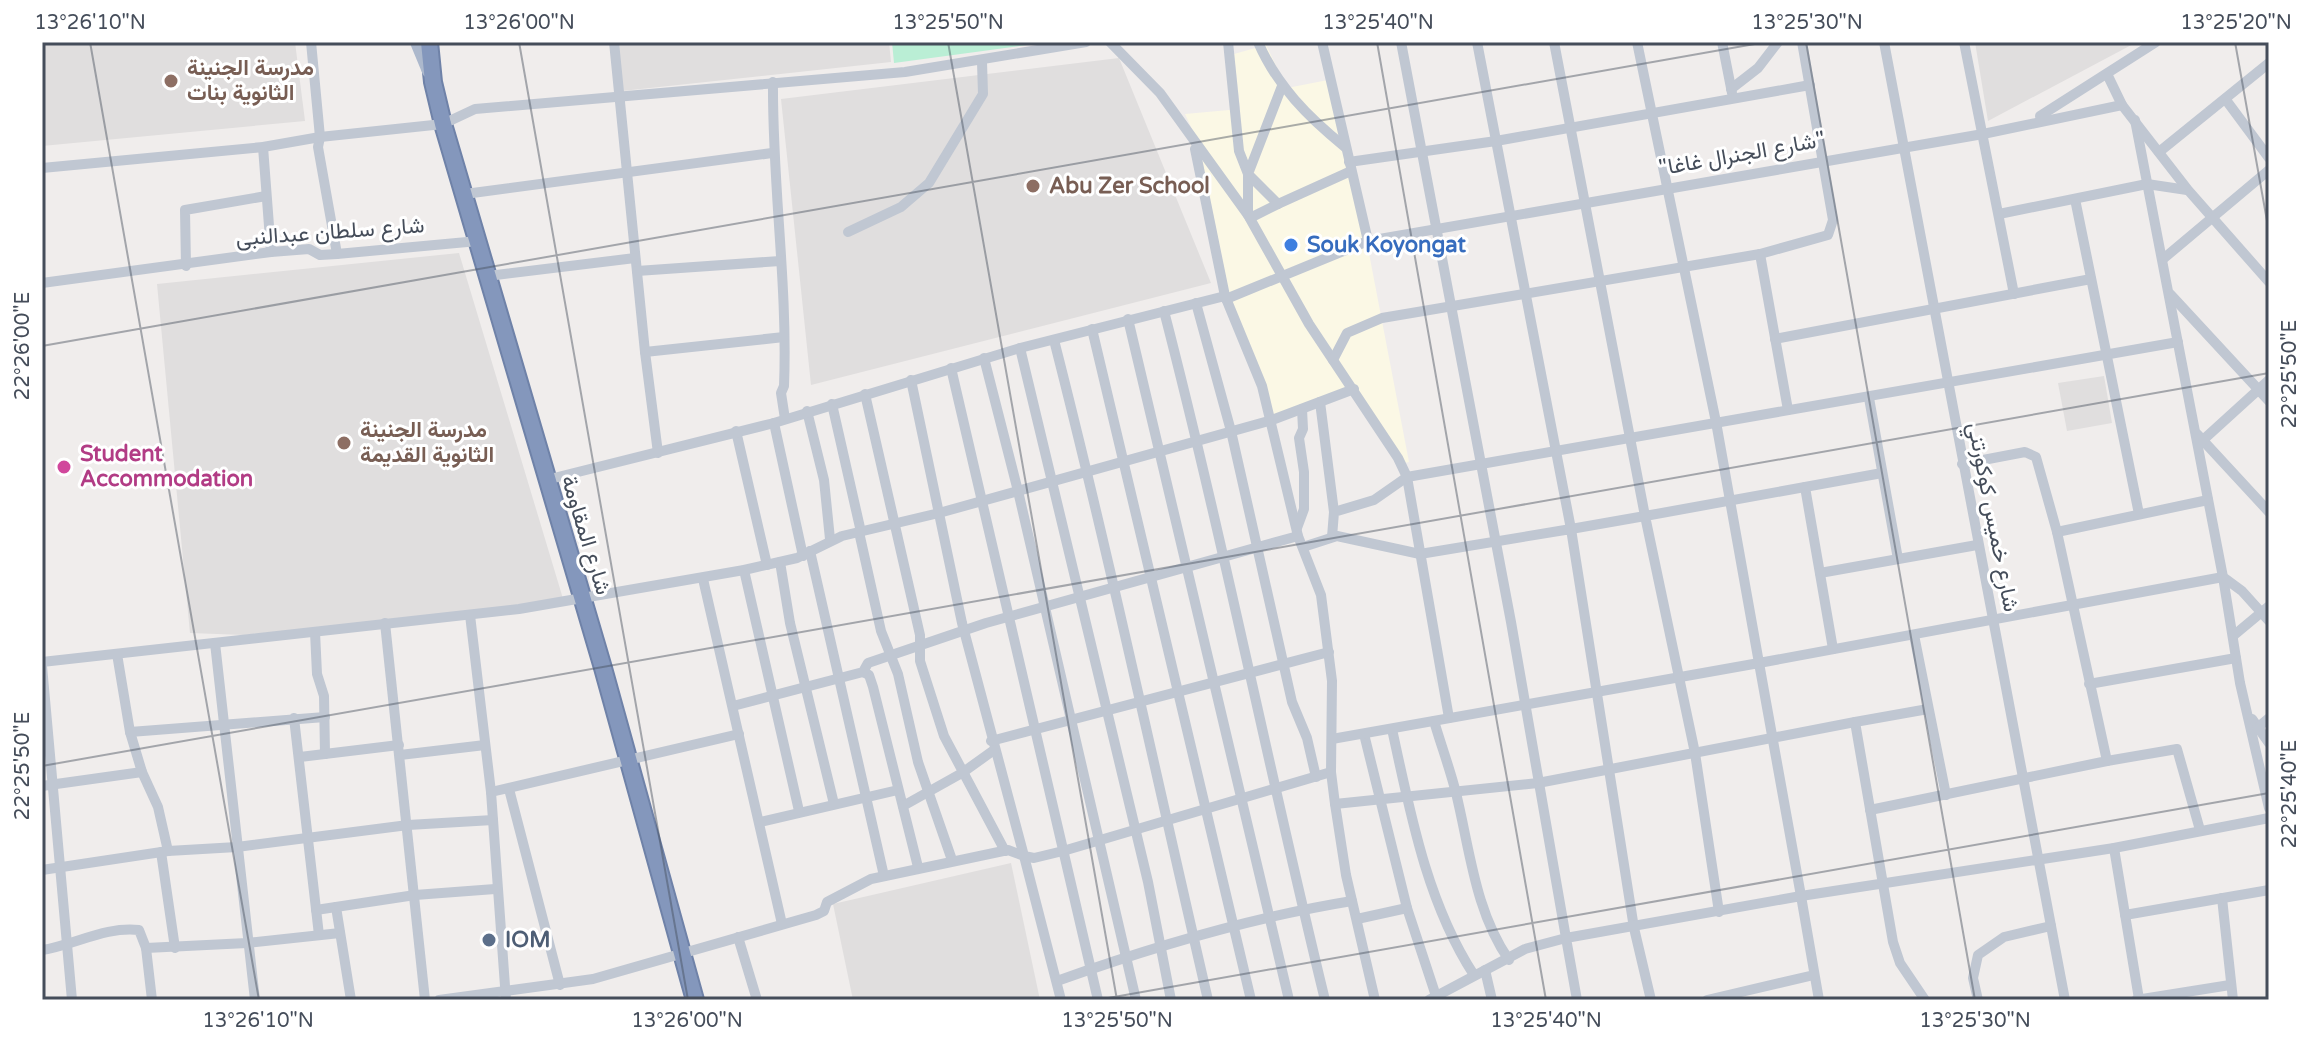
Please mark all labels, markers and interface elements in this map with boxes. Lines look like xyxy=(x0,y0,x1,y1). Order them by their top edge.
text: 13°26'10"N xyxy=(34,11,146,35)
text: 13°26'00"N xyxy=(463,11,575,35)
text: 13°25'50"N xyxy=(892,11,1004,35)
text: 13°25'40"N xyxy=(1322,11,1434,35)
text: 13°25'30"N xyxy=(1751,11,1863,35)
text: 13°25'20"N xyxy=(2180,11,2292,35)
place label: مدرسة الجنينة الثانوية بنات xyxy=(187,55,314,106)
marker: مدرسة الجنينة الثانوية بنات xyxy=(162,72,180,90)
street label: "شارع الجنرال غاغا" xyxy=(1657,127,1827,182)
place label: Abu Zer School xyxy=(1049,173,1210,199)
marker: Abu Zer School xyxy=(1024,177,1042,195)
street label: شارع سلطان عبدالنبى xyxy=(235,212,425,253)
place label: Souk Koyongat xyxy=(1307,232,1466,258)
marker: Souk Koyongat xyxy=(1282,236,1300,254)
text: 22°26'00"E xyxy=(11,292,35,400)
text: 22°25'50"E xyxy=(2278,320,2302,428)
place label: مدرسة الجنينة الثانوية القديمة xyxy=(360,417,494,468)
street label: شارع خميس كوكورتني xyxy=(1957,420,2024,615)
marker: مدرسة الجنينة الثانوية القديمة xyxy=(335,434,353,452)
place label: Student Accommodation xyxy=(80,441,253,492)
marker: Student Accommodation xyxy=(55,458,73,476)
street label: شارع المقاومة xyxy=(555,472,617,598)
text: 22°25'50"E xyxy=(11,712,35,820)
text: 22°25'40"E xyxy=(2278,740,2302,848)
place label: IOM xyxy=(505,927,550,953)
marker: IOM xyxy=(480,931,498,949)
text: 13°26'10"N xyxy=(202,1009,314,1033)
text: 13°26'00"N xyxy=(631,1009,743,1033)
text: 13°25'50"N xyxy=(1061,1009,1173,1033)
text: 13°25'40"N xyxy=(1490,1009,1602,1033)
text: 13°25'30"N xyxy=(1919,1009,2031,1033)

